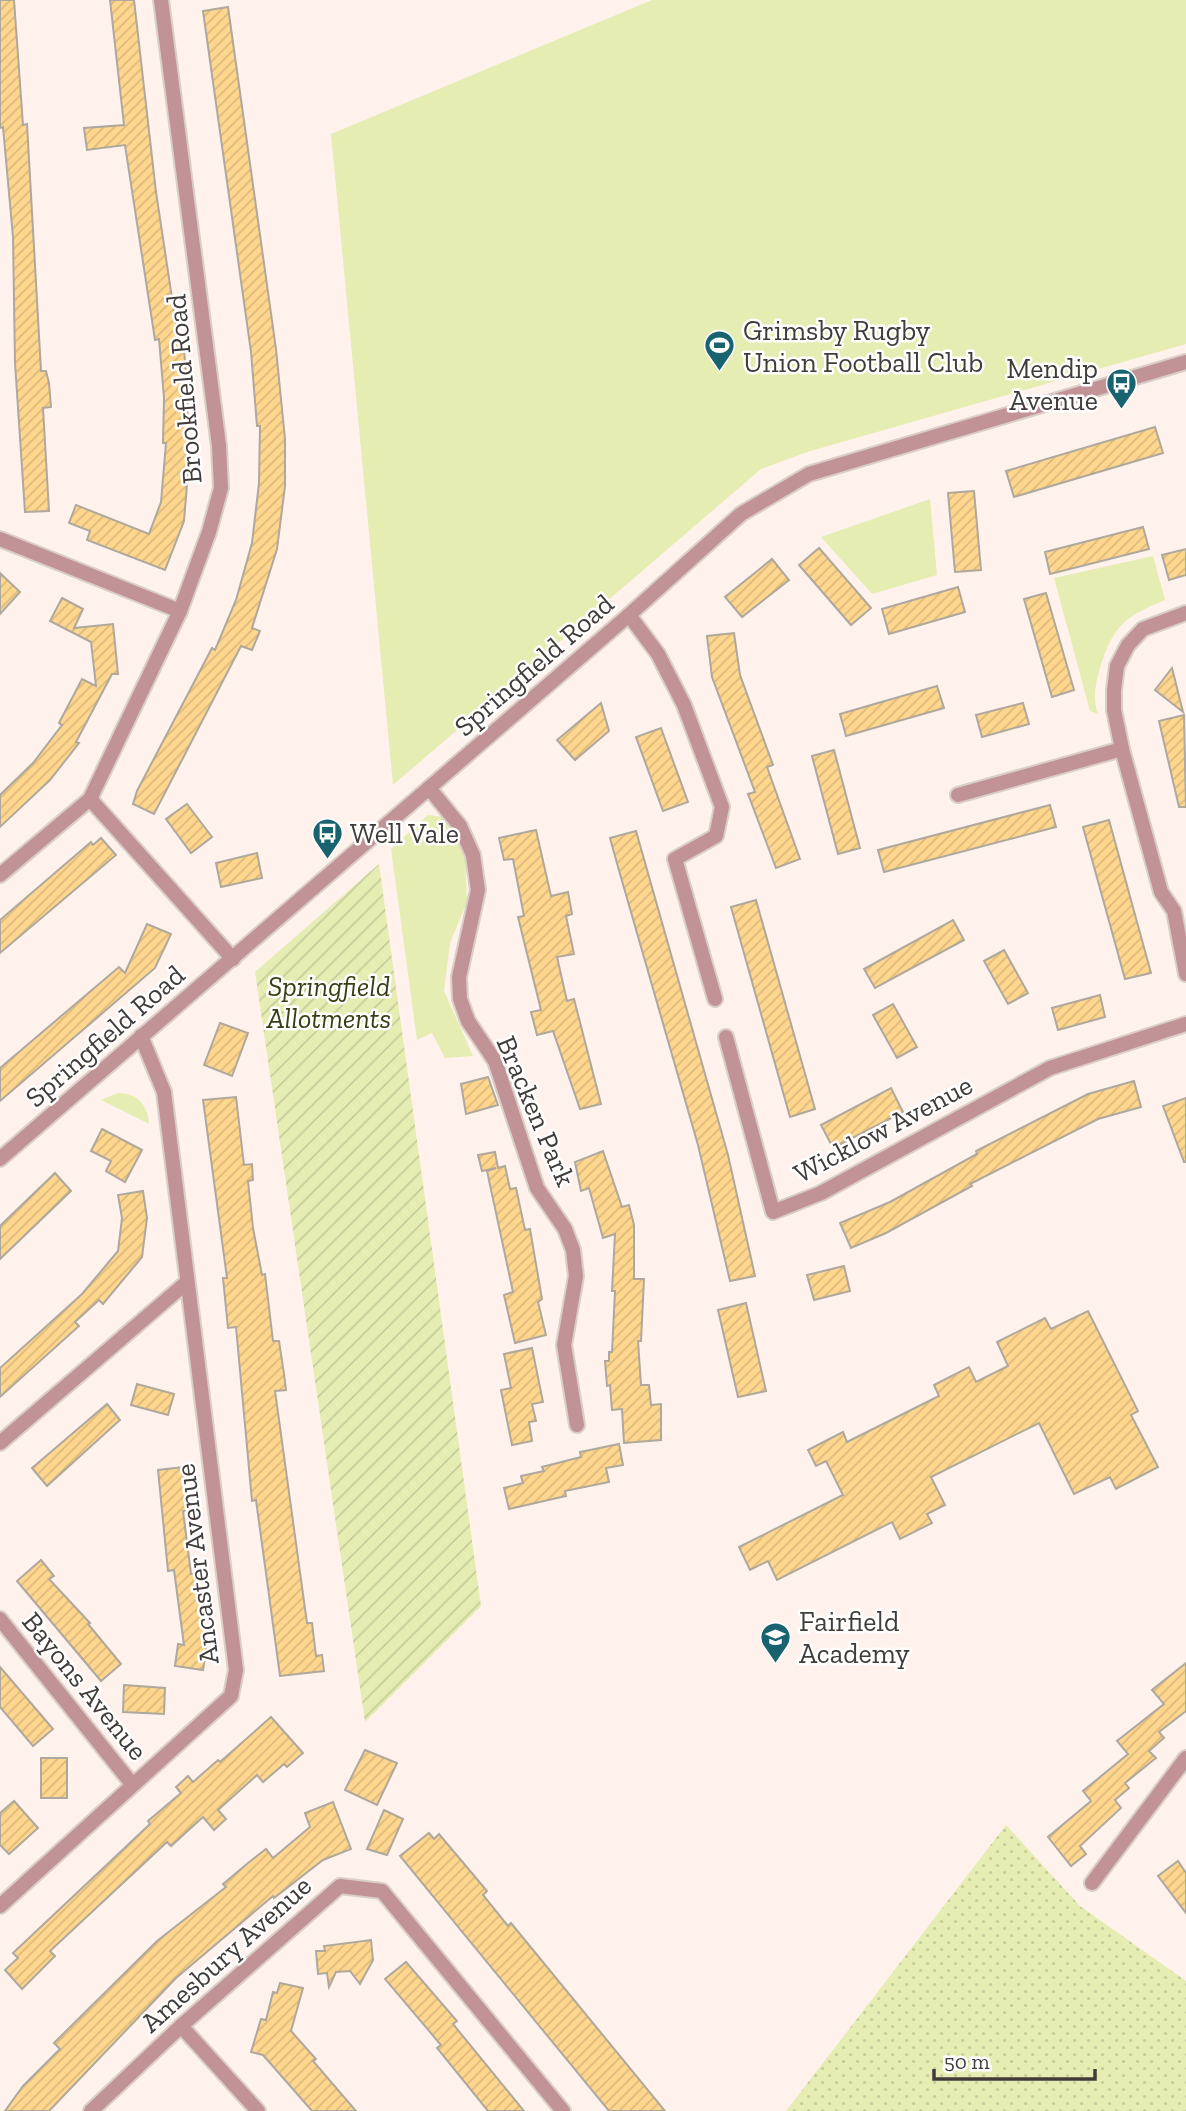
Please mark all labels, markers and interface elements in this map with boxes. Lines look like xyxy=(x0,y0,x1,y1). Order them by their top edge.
street label: Brookfield Road xyxy=(159,293,209,485)
place label: Grimsby Rugby Union Football Club xyxy=(743,314,983,379)
sports icon: Grimsby Rugby Union Football Club xyxy=(703,329,737,373)
place label: Mendip Avenue xyxy=(1006,352,1098,417)
bus stop icon: Mendip Avenue xyxy=(1104,367,1138,411)
street label: Springfield Road xyxy=(448,587,620,743)
bus stop icon: Well Vale xyxy=(310,816,344,860)
place label: Well Vale xyxy=(350,817,459,850)
street label: Springfield Road xyxy=(19,958,191,1114)
park label: Springfield Allotments xyxy=(266,970,391,1035)
street label: Bracken Park xyxy=(489,1031,583,1192)
street label: Wicklow Avenue xyxy=(788,1068,978,1190)
street label: Ancaster Avenue xyxy=(168,1462,226,1666)
street label: Bayons Avenue xyxy=(15,1605,155,1767)
place label: Fairfield Academy xyxy=(799,1605,910,1670)
school or university icon: Fairfield Academy xyxy=(759,1620,793,1664)
street label: Amesbury Avenue xyxy=(134,1869,318,2039)
scale bar xyxy=(934,2038,1095,2082)
text: 50 m xyxy=(944,2049,990,2074)

